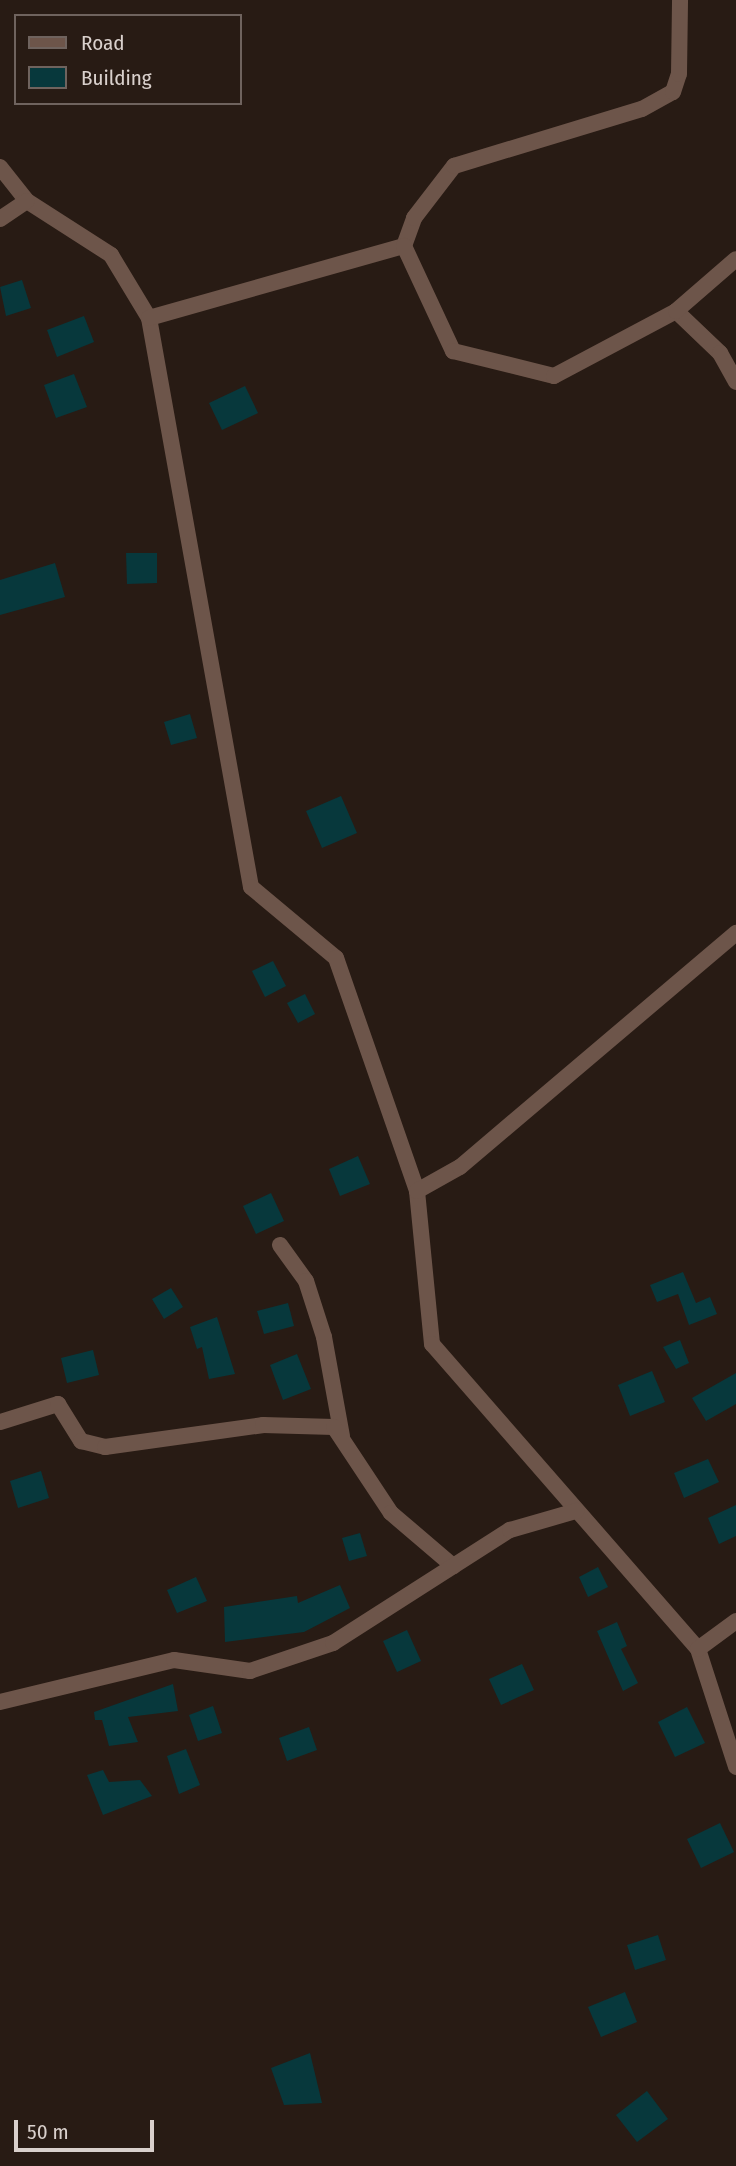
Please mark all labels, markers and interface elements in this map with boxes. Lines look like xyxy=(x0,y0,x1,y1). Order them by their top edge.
legend xyxy=(14,14,242,105)
text: Road xyxy=(81,30,125,56)
text: Building xyxy=(81,65,152,91)
scale bar xyxy=(18,2106,158,2150)
text: 50 m xyxy=(27,2119,69,2145)

